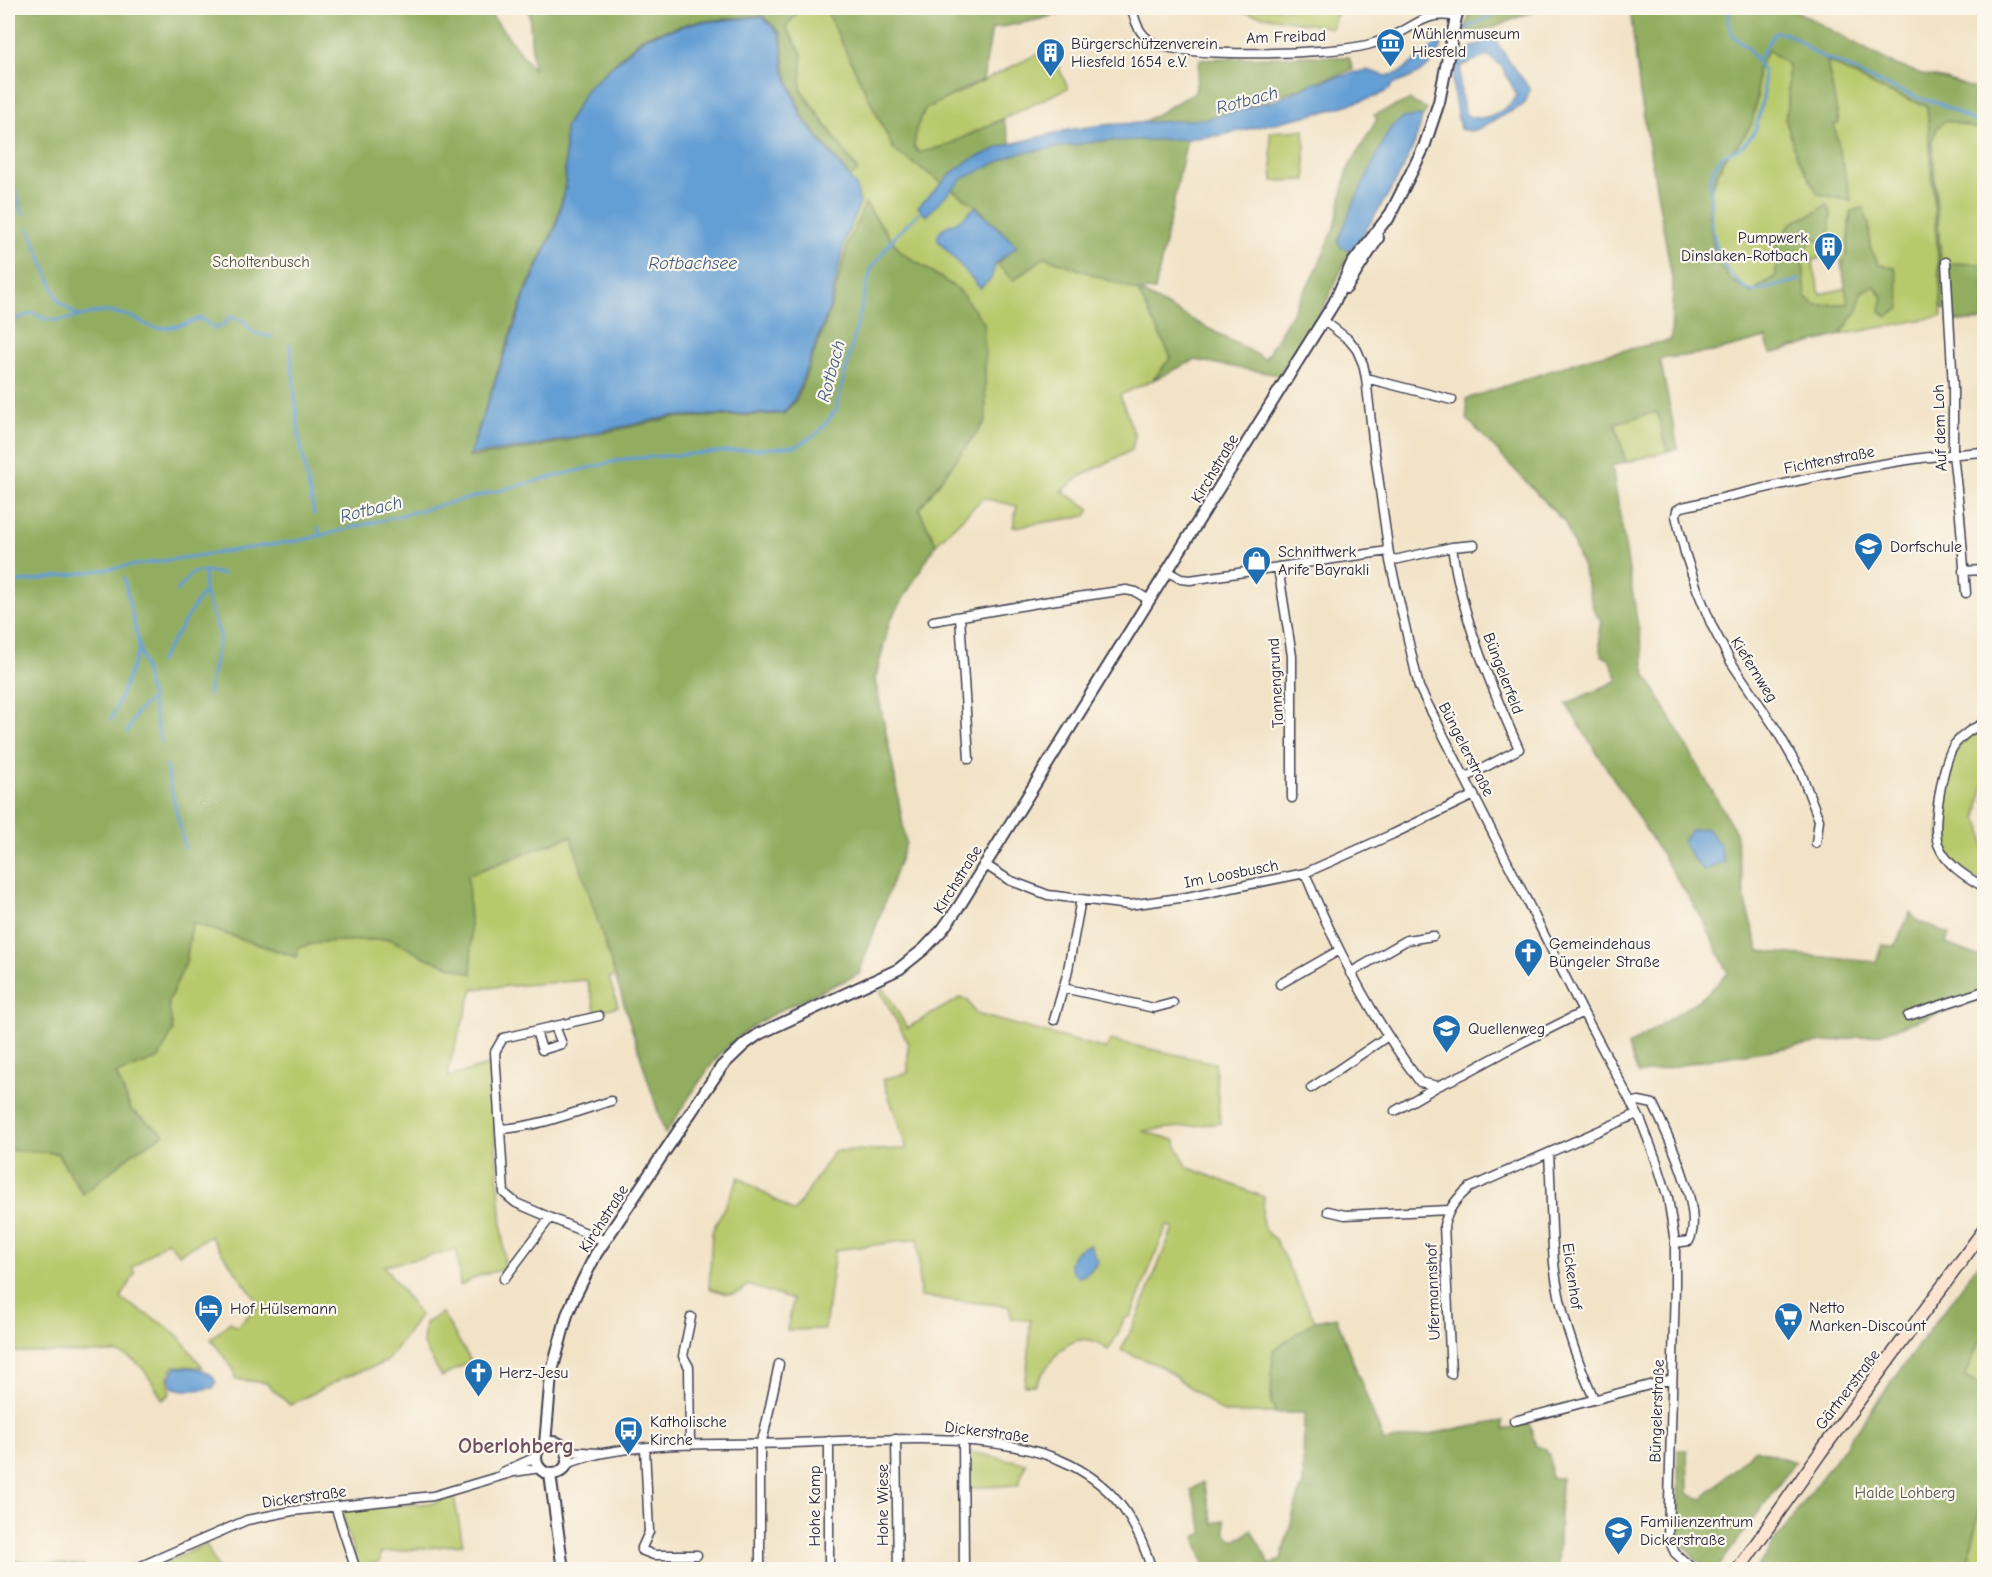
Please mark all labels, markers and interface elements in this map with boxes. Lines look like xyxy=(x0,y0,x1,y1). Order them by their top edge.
place label: Mühlenmuseum Hiesfeld xyxy=(1412,25,1520,61)
museum icon: Mühlenmuseum Hiesfeld xyxy=(1375,26,1407,68)
street label: Am Freibad xyxy=(1246,27,1326,47)
place label: Bürgerschützenverein Hiesfeld 1654 e.V. xyxy=(1071,35,1218,71)
building icon: Bürgerschützenverein Hiesfeld 1654 e.V. xyxy=(1034,36,1066,78)
water label: Rotbach xyxy=(1214,82,1280,119)
place label: Pumpwerk Dinslaken-Rotbach xyxy=(1681,229,1808,265)
building icon: Pumpwerk Dinslaken-Rotbach xyxy=(1813,230,1845,272)
park label: Scholtenbusch xyxy=(212,253,310,271)
water label: Rotbachsee xyxy=(649,253,737,274)
water label: Rotbach xyxy=(813,338,850,404)
street label: Auf dem Loh xyxy=(1929,384,1951,472)
street label: Kirchstraße xyxy=(1187,431,1242,506)
street label: Fichtenstraße xyxy=(1782,442,1876,478)
water label: Rotbach xyxy=(338,492,404,527)
school or university icon: Dorfschule xyxy=(1853,530,1885,572)
place label: Dorfschule xyxy=(1890,538,1962,556)
place label: Schnittwerk Arife Bayrakli xyxy=(1278,543,1369,579)
shop icon: Schnittwerk Arife Bayrakli xyxy=(1241,544,1273,586)
street label: Büngelerfeld xyxy=(1479,630,1527,716)
street label: Kiefernweg xyxy=(1727,633,1781,706)
street label: Tannengrund xyxy=(1265,638,1287,728)
street label: Büngelerstraße xyxy=(1435,699,1498,800)
street label: Kirchstraße xyxy=(930,842,986,917)
street label: Im Loosbusch xyxy=(1183,856,1280,892)
place label: Gemeindehaus Büngeler Straße xyxy=(1549,935,1660,971)
church icon: Gemeindehaus Büngeler Straße xyxy=(1512,936,1544,978)
school or university icon: Quellenweg xyxy=(1431,1012,1463,1054)
place label: Quellenweg xyxy=(1468,1020,1545,1038)
street label: Kirchstraße xyxy=(575,1181,632,1256)
street label: Ufermannshof xyxy=(1422,1242,1444,1341)
street label: Eickenhof xyxy=(1558,1242,1586,1312)
hotel icon: Hof Hülsemann xyxy=(193,1292,225,1334)
place label: Netto Marken-Discount xyxy=(1809,1299,1926,1335)
place label: Hof Hülsemann xyxy=(230,1300,337,1318)
supermarket icon: Netto Marken-Discount xyxy=(1772,1300,1804,1342)
street label: Gärtnerstraße xyxy=(1812,1346,1884,1433)
church icon: Herz-Jesu xyxy=(462,1356,494,1398)
street label: Büngelerstraße xyxy=(1646,1359,1668,1463)
place label: Herz-Jesu xyxy=(499,1364,568,1382)
place label: Katholische Kirche xyxy=(650,1413,727,1449)
bus stop icon: Katholische Kirche xyxy=(613,1414,645,1456)
street label: Dickerstraße xyxy=(944,1418,1030,1446)
district label: Oberlohberg xyxy=(458,1433,574,1459)
street label: Hohe Wiese xyxy=(874,1464,892,1546)
street label: Hohe Kamp xyxy=(806,1466,824,1546)
street label: Dickerstraße xyxy=(261,1482,348,1512)
park label: Halde Lohberg xyxy=(1855,1484,1955,1502)
place label: Familienzentrum Dickerstraße xyxy=(1640,1513,1753,1549)
school or university icon: Familienzentrum Dickerstraße xyxy=(1603,1514,1635,1556)

